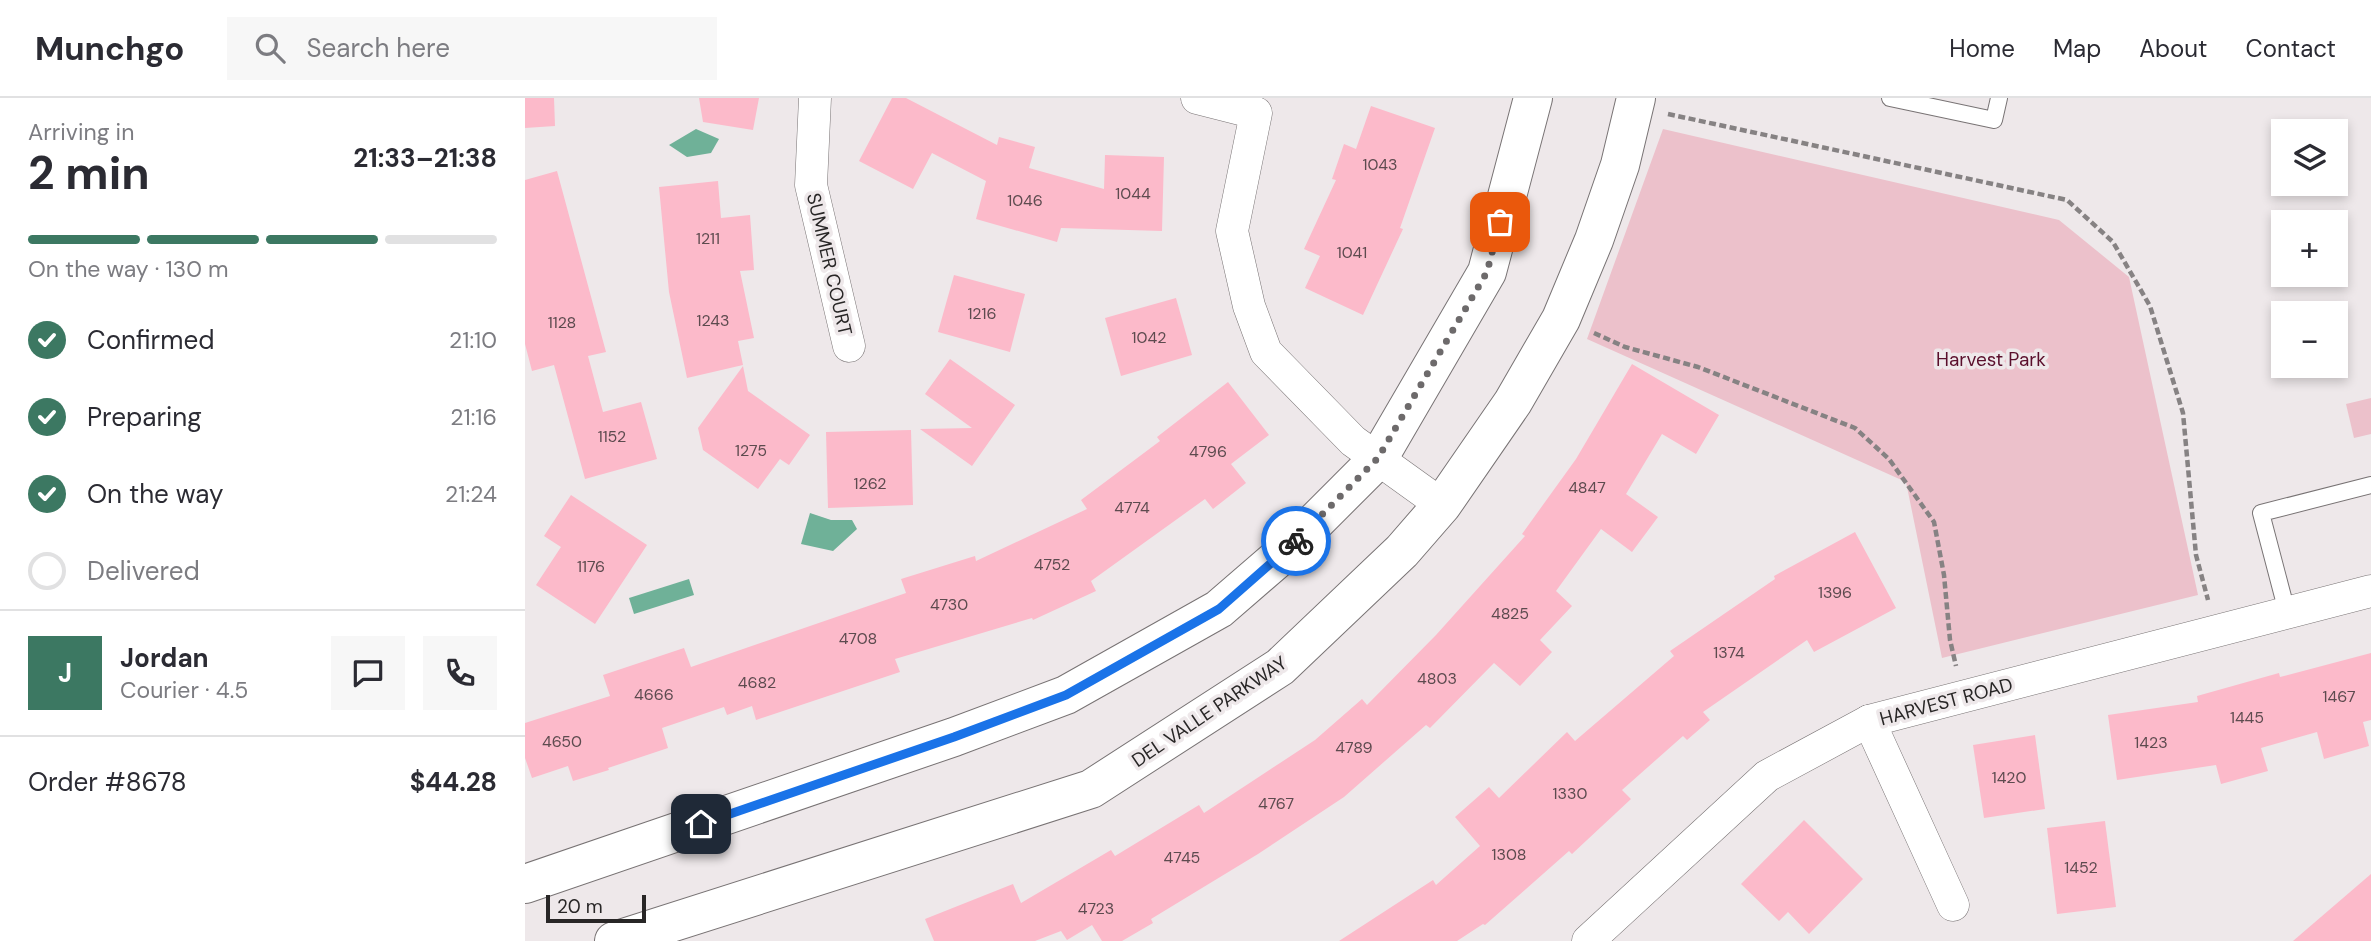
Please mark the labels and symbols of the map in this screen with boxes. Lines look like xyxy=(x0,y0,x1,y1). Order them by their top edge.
house number: 1043 xyxy=(1362,154,1398,175)
house number: 1044 xyxy=(1115,183,1151,204)
house number: 1046 xyxy=(1007,190,1043,211)
street label: SUMMER COURT xyxy=(801,191,858,338)
pin xyxy=(1470,192,1530,252)
house number: 1211 xyxy=(696,228,720,249)
house number: 1041 xyxy=(1337,242,1367,263)
house number: 1216 xyxy=(967,303,997,324)
house number: 1243 xyxy=(696,310,730,331)
house number: 1128 xyxy=(548,312,576,333)
house number: 1042 xyxy=(1132,327,1166,348)
park label: Harvest Park xyxy=(1936,347,2046,372)
house number: 1152 xyxy=(598,426,626,447)
house number: 1275 xyxy=(735,440,767,461)
house number: 4796 xyxy=(1189,441,1227,462)
house number: 1262 xyxy=(853,473,887,494)
house number: 4847 xyxy=(1568,477,1606,498)
house number: 4774 xyxy=(1114,497,1150,518)
courier xyxy=(1261,506,1331,576)
house number: 4752 xyxy=(1034,554,1070,575)
house number: 1176 xyxy=(577,556,605,577)
house number: 1396 xyxy=(1818,582,1852,603)
house number: 4730 xyxy=(930,594,968,615)
house number: 4825 xyxy=(1491,603,1529,624)
house number: 4708 xyxy=(839,628,877,649)
house number: 1374 xyxy=(1713,642,1745,663)
street label: DEL VALLE PARKWAY xyxy=(1127,650,1292,773)
house number: 4803 xyxy=(1417,668,1457,689)
house number: 4682 xyxy=(738,672,776,693)
street label: HARVEST ROAD xyxy=(1877,672,2015,731)
house number: 4666 xyxy=(634,684,674,705)
house number: 1467 xyxy=(2323,686,2355,707)
house number: 1445 xyxy=(2230,707,2264,728)
house number: 4650 xyxy=(542,731,582,752)
house number: 1423 xyxy=(2134,732,2168,753)
house number: 4789 xyxy=(1335,737,1373,758)
house number: 1420 xyxy=(1992,767,2026,788)
house number: 1330 xyxy=(1553,783,1587,804)
house number: 4767 xyxy=(1258,793,1294,814)
pin xyxy=(671,794,731,854)
house number: 1308 xyxy=(1491,844,1527,865)
house number: 4745 xyxy=(1164,847,1200,868)
house number: 1452 xyxy=(2064,857,2098,878)
scale bar xyxy=(546,892,646,924)
house number: 4723 xyxy=(1078,898,1114,919)

